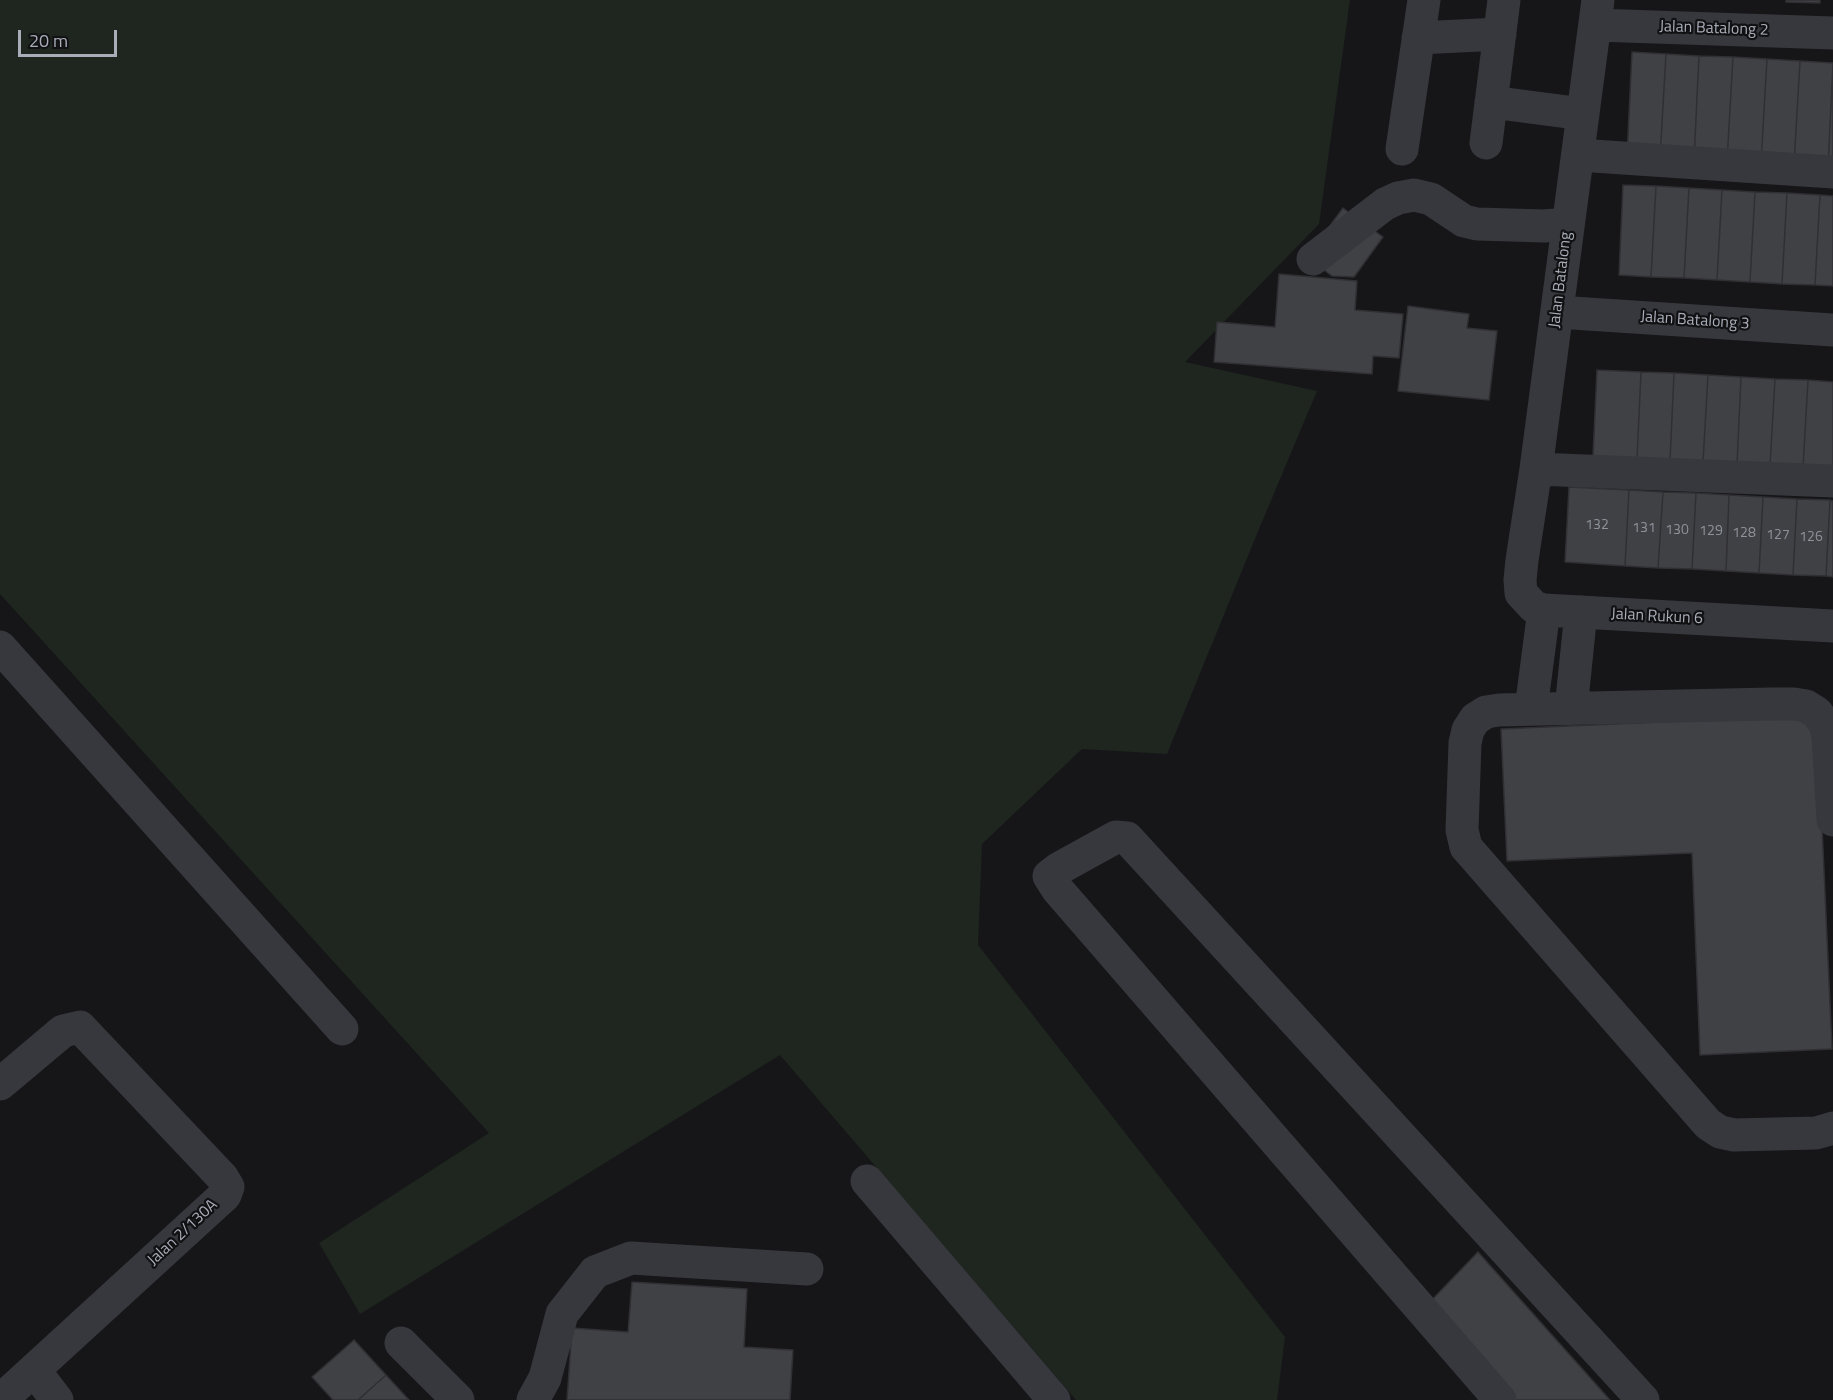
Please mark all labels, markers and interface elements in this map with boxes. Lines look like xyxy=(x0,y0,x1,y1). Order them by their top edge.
street label: Jalan Batalong 2 xyxy=(1659,17,1769,41)
scale bar xyxy=(21,18,120,56)
text: 20 m xyxy=(29,27,68,54)
street label: Jalan Batalong xyxy=(1546,231,1576,329)
street label: Jalan Batalong 3 xyxy=(1640,308,1750,334)
house number: 132 xyxy=(1585,518,1609,534)
house number: 131 xyxy=(1632,521,1656,537)
house number: 130 xyxy=(1665,523,1689,539)
house number: 129 xyxy=(1699,524,1723,540)
house number: 128 xyxy=(1732,526,1756,542)
house number: 127 xyxy=(1766,528,1790,544)
house number: 126 xyxy=(1799,530,1823,546)
street label: Jalan Rukun 6 xyxy=(1611,605,1703,629)
street label: Jalan 2/130A xyxy=(144,1196,222,1270)

